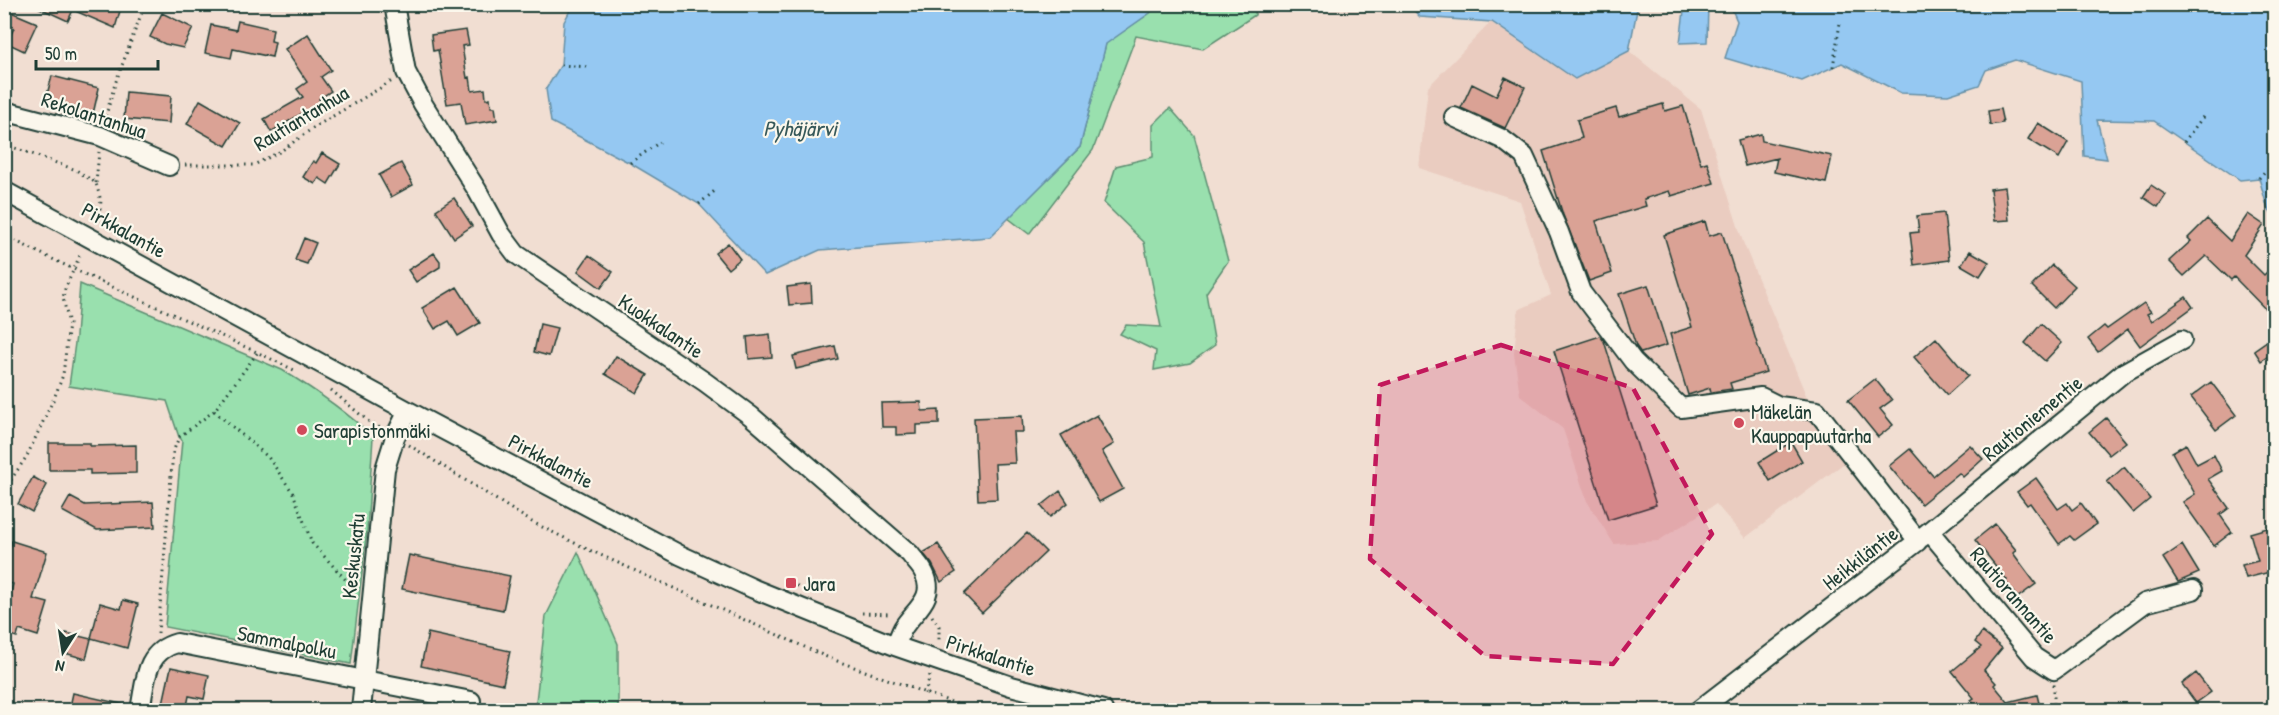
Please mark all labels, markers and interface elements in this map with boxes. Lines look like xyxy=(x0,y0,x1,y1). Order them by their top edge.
scale bar xyxy=(36,33,158,71)
text: 50 m xyxy=(45,41,77,66)
street label: Rautiantanhua xyxy=(248,78,354,158)
street label: Rekolantanhua xyxy=(38,84,150,146)
water label: Pyhäjärvi xyxy=(763,113,839,143)
street label: Pirkkalantie xyxy=(77,195,171,265)
street label: Kuokkalantie xyxy=(613,287,709,365)
street label: Rautioniementie xyxy=(1976,368,2088,468)
place label: Mäkelän Kauppapuutarha xyxy=(1751,397,1871,450)
place label: Sarapistonmäki xyxy=(314,416,431,445)
marker: Mäkelän Kauppapuutarha xyxy=(1732,416,1746,430)
marker: Sarapistonmäki xyxy=(295,423,309,437)
street label: Pirkkalantie xyxy=(504,427,598,495)
street label: Keskuskatu xyxy=(334,512,372,600)
street label: Heikkiläntie xyxy=(1816,519,1904,597)
street label: Rautiorannantie xyxy=(1964,540,2064,650)
place label: Jara xyxy=(803,569,835,598)
marker: Jara xyxy=(784,576,798,590)
street label: Sammalpolku xyxy=(235,618,340,666)
north arrow xyxy=(33,622,93,682)
street label: Pirkkalantie xyxy=(943,627,1039,683)
text: N xyxy=(53,655,66,678)

